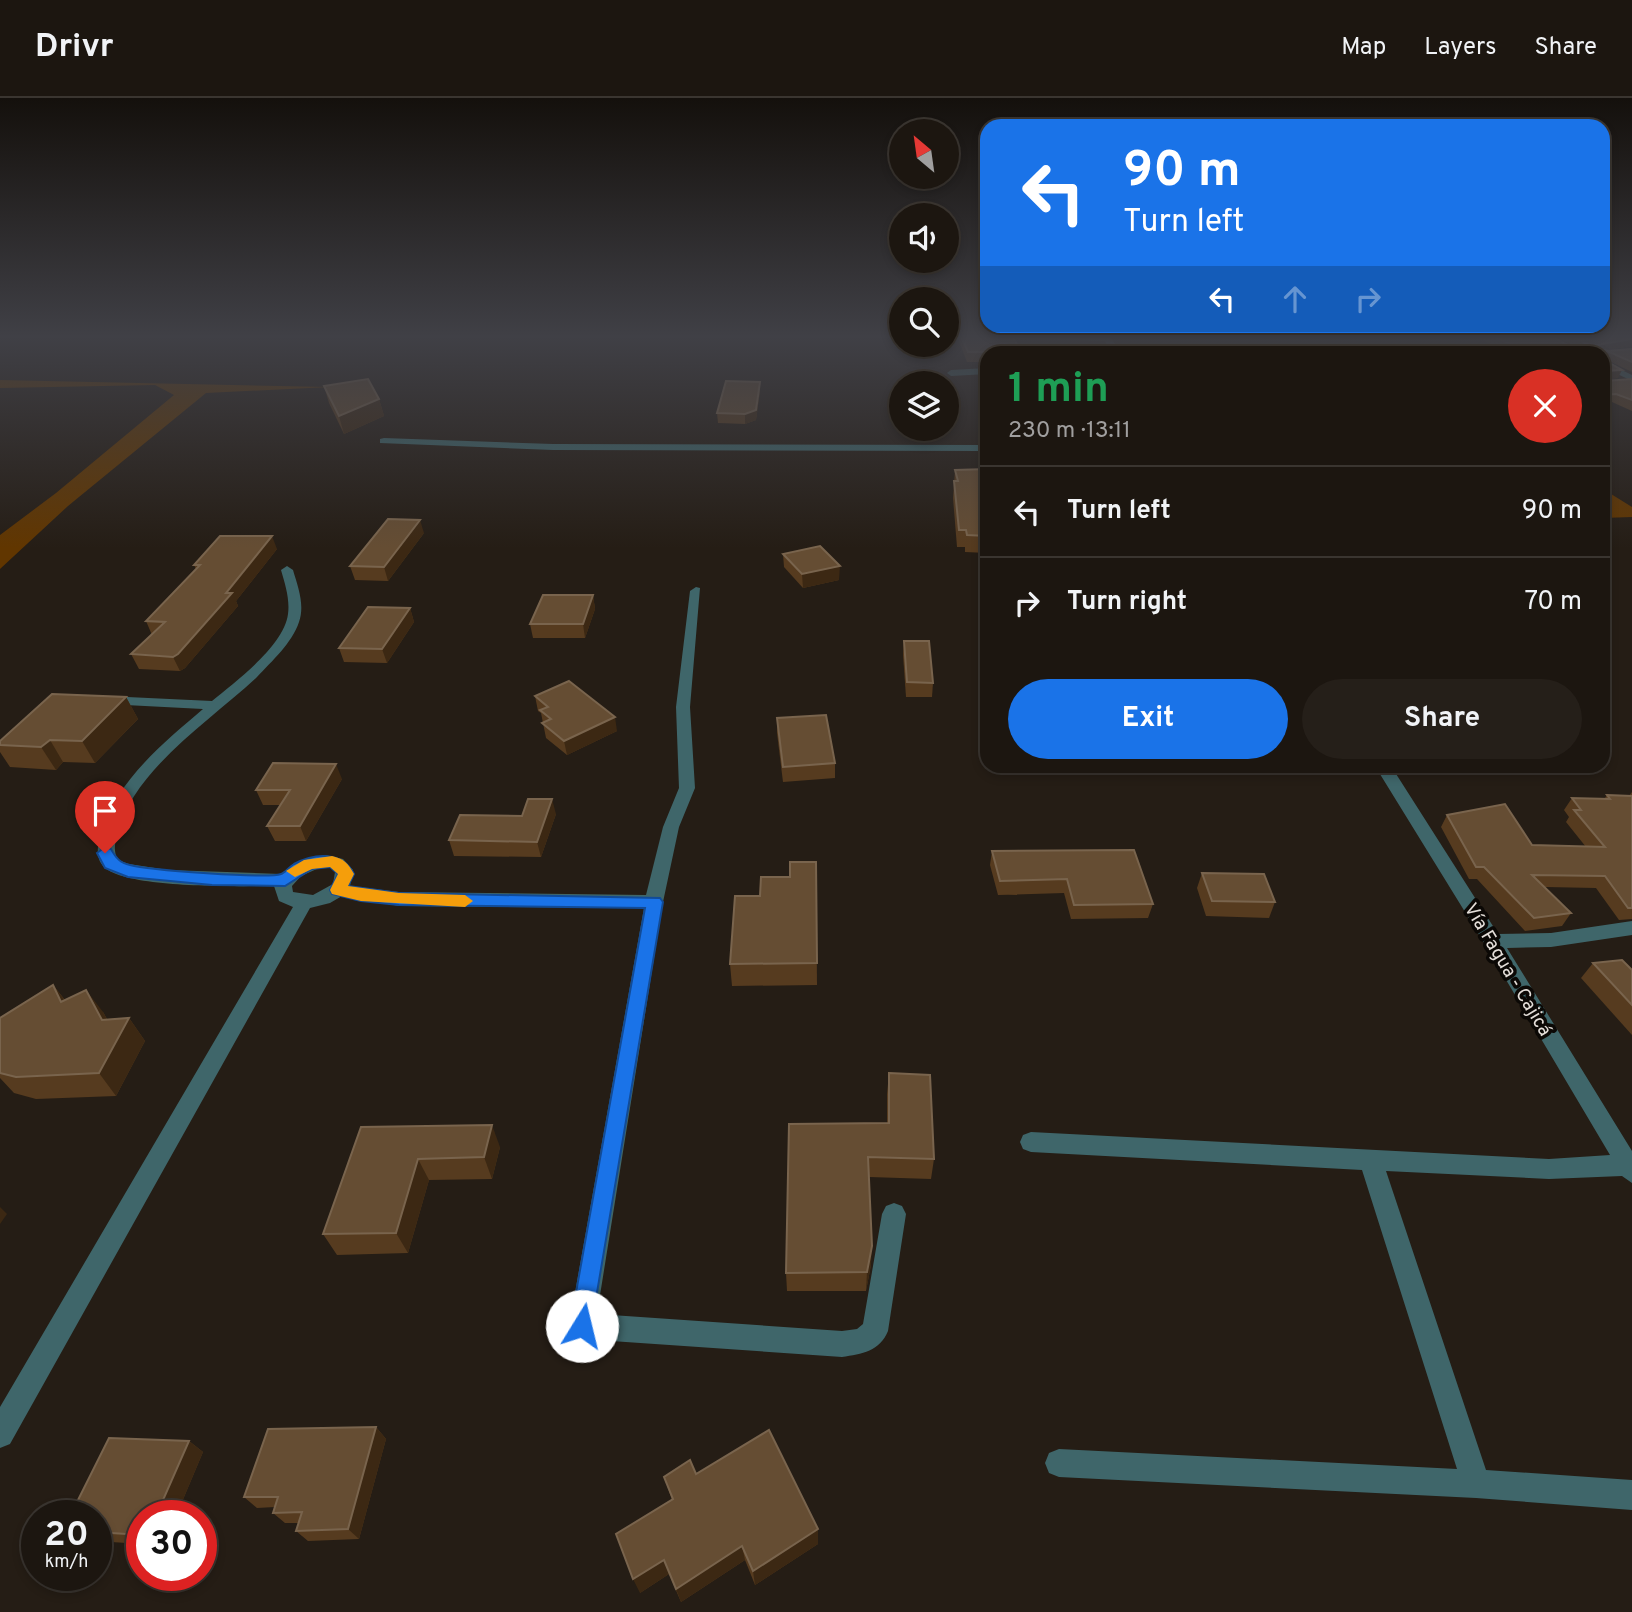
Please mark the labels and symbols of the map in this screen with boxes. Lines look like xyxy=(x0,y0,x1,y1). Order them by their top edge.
north arrow xyxy=(889,119,959,189)
pin xyxy=(75,781,135,853)
street label: Vía Fagua - Cajicá xyxy=(1458,899,1556,1041)
position arrow xyxy=(545,1289,619,1363)
speed limit sign: 30 xyxy=(126,1500,217,1591)

